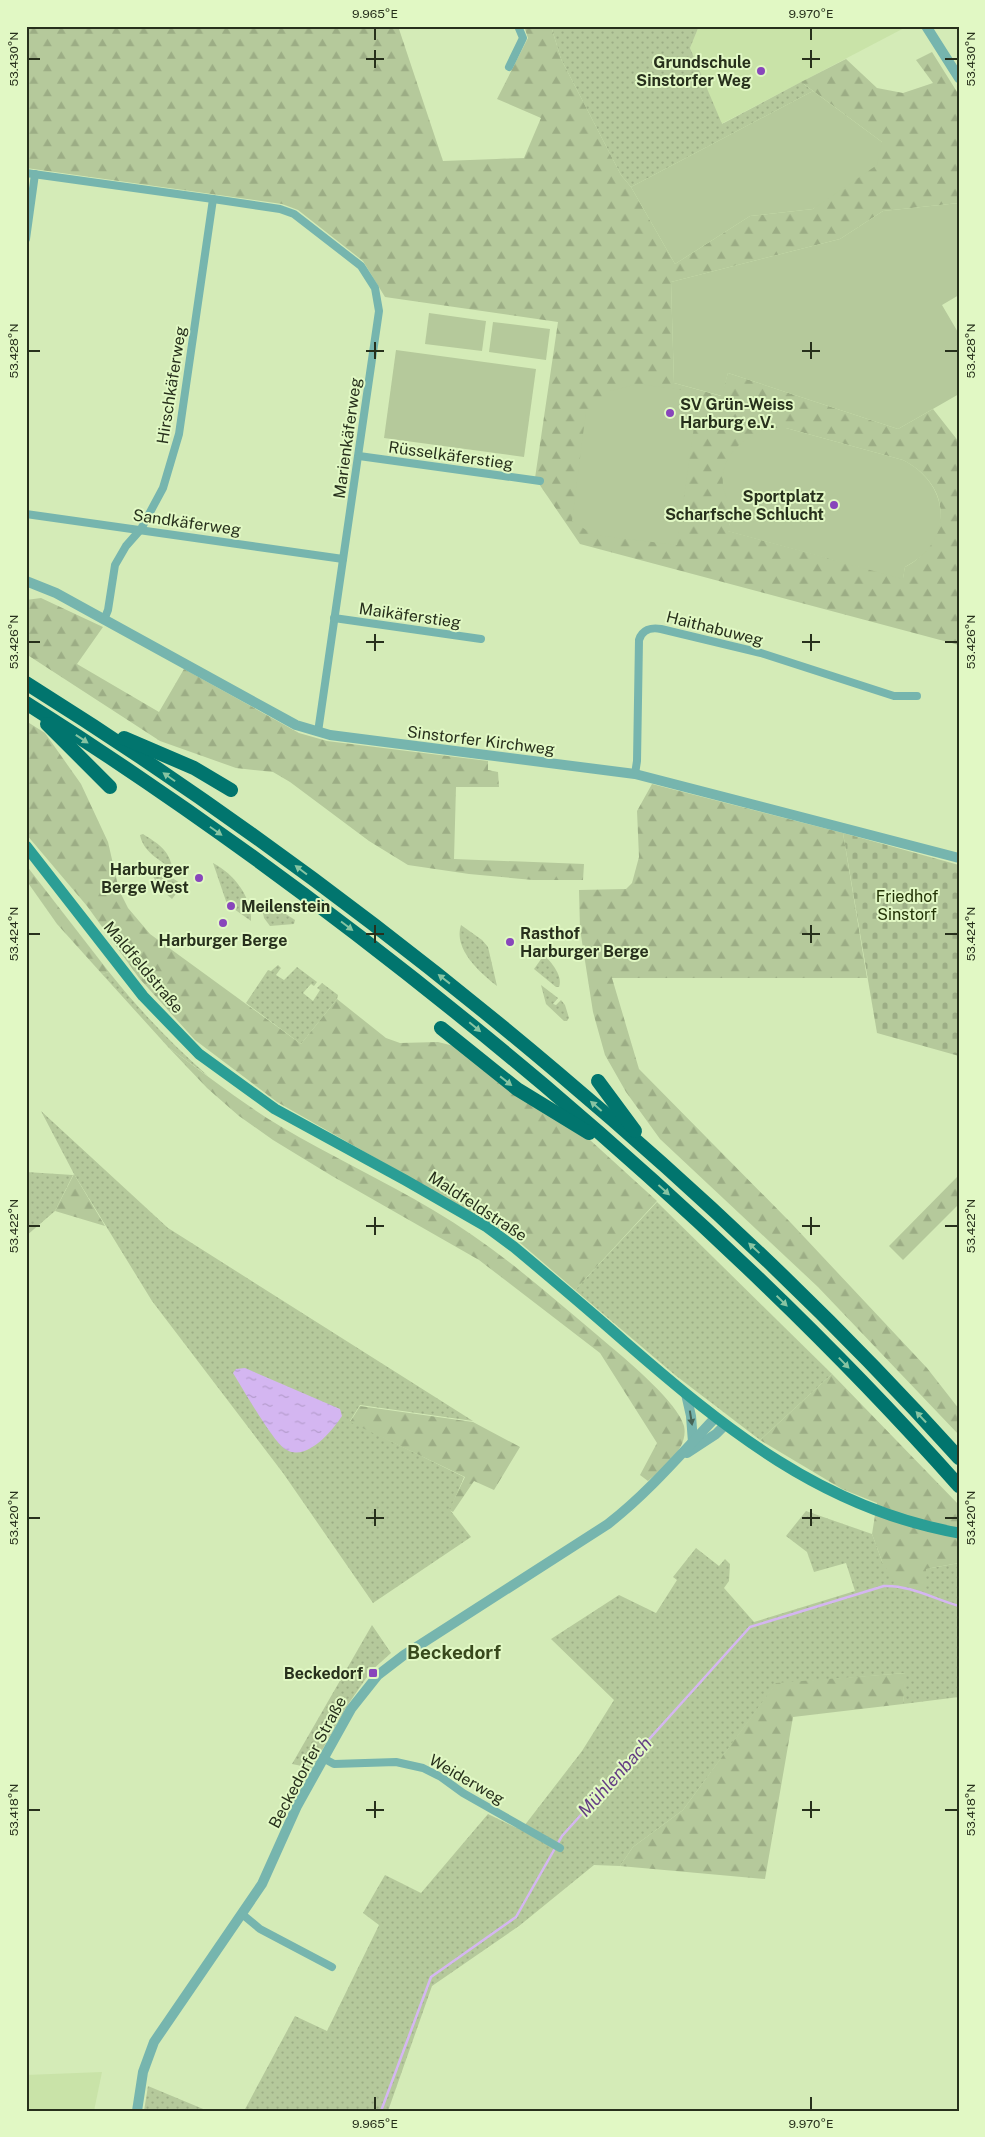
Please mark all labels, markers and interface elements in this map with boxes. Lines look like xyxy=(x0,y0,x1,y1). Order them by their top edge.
text: 9.965°E xyxy=(352,7,398,21)
text: 9.970°E xyxy=(789,7,833,21)
text: 53.430°N xyxy=(7,32,21,86)
text: 53.430°N xyxy=(964,32,978,86)
place label: Grundschule Sinstorfer Weg xyxy=(636,53,751,90)
marker: Grundschule Sinstorfer Weg xyxy=(755,65,767,77)
text: 53.428°N xyxy=(7,324,21,378)
text: 53.428°N xyxy=(964,324,978,378)
street label: Hirschkäferweg xyxy=(153,325,190,445)
street label: Marienkäferweg xyxy=(330,376,365,500)
place label: SV Grün-Weiss Harburg e.V. xyxy=(680,395,793,432)
marker: SV Grün-Weiss Harburg e.V. xyxy=(664,407,676,419)
street label: Rüsselkäferstieg xyxy=(387,437,515,474)
place label: Sportplatz Scharfsche Schlucht xyxy=(665,487,824,524)
marker: Sportplatz Scharfsche Schlucht xyxy=(828,499,840,511)
street label: Sandkäferweg xyxy=(132,506,242,539)
street label: Maikäferstieg xyxy=(358,599,462,632)
street label: Haithabuweg xyxy=(664,607,765,650)
text: 53.426°N xyxy=(7,615,21,669)
text: 53.426°N xyxy=(964,615,978,669)
street label: Sinstorfer Kirchweg xyxy=(406,722,556,759)
one-way arrow xyxy=(75,734,89,744)
one-way arrow xyxy=(162,772,175,782)
one-way arrow xyxy=(209,826,223,836)
place label: Harburger Berge West xyxy=(101,860,189,897)
one-way arrow xyxy=(294,865,308,875)
marker: Harburger Berge West xyxy=(193,872,205,884)
park label: Friedhof Sinstorf xyxy=(876,887,938,924)
place label: Meilenstein xyxy=(241,897,330,916)
marker: Meilenstein xyxy=(225,900,237,912)
text: 53.424°N xyxy=(7,907,21,961)
text: 53.424°N xyxy=(964,907,978,961)
marker: Harburger Berge xyxy=(217,917,229,929)
street label: Maldfeldstraße xyxy=(100,918,187,1017)
one-way arrow xyxy=(340,921,354,931)
place label: Rasthof Harburger Berge xyxy=(520,924,649,961)
place label: Harburger Berge xyxy=(159,931,287,950)
marker: Rasthof Harburger Berge xyxy=(504,936,516,948)
one-way arrow xyxy=(438,974,451,985)
one-way arrow xyxy=(468,1021,481,1032)
one-way arrow xyxy=(499,1076,513,1086)
one-way arrow xyxy=(590,1100,603,1111)
street label: Maldfeldstraße xyxy=(425,1167,531,1245)
one-way arrow xyxy=(658,1184,670,1196)
text: 53.422°N xyxy=(7,1199,21,1253)
text: 53.422°N xyxy=(964,1199,978,1253)
one-way arrow xyxy=(748,1242,760,1254)
one-way arrow xyxy=(776,1295,788,1307)
one-way arrow xyxy=(838,1357,850,1369)
one-way arrow xyxy=(687,1410,695,1426)
one-way arrow xyxy=(915,1411,927,1423)
text: 53.420°N xyxy=(7,1491,21,1545)
text: 53.420°N xyxy=(964,1491,978,1545)
district label: Beckedorf xyxy=(407,1641,501,1663)
place label: Beckedorf xyxy=(284,1664,364,1683)
marker: Beckedorf xyxy=(367,1667,379,1679)
street label: Beckedorfer Straße xyxy=(265,1693,350,1831)
water label: Mühlenbach xyxy=(573,1733,656,1821)
street label: Weiderweg xyxy=(426,1750,508,1809)
text: 53.418°N xyxy=(7,1784,21,1836)
text: 53.418°N xyxy=(964,1784,978,1836)
text: 9.965°E xyxy=(352,2117,398,2131)
text: 9.970°E xyxy=(789,2117,833,2131)

